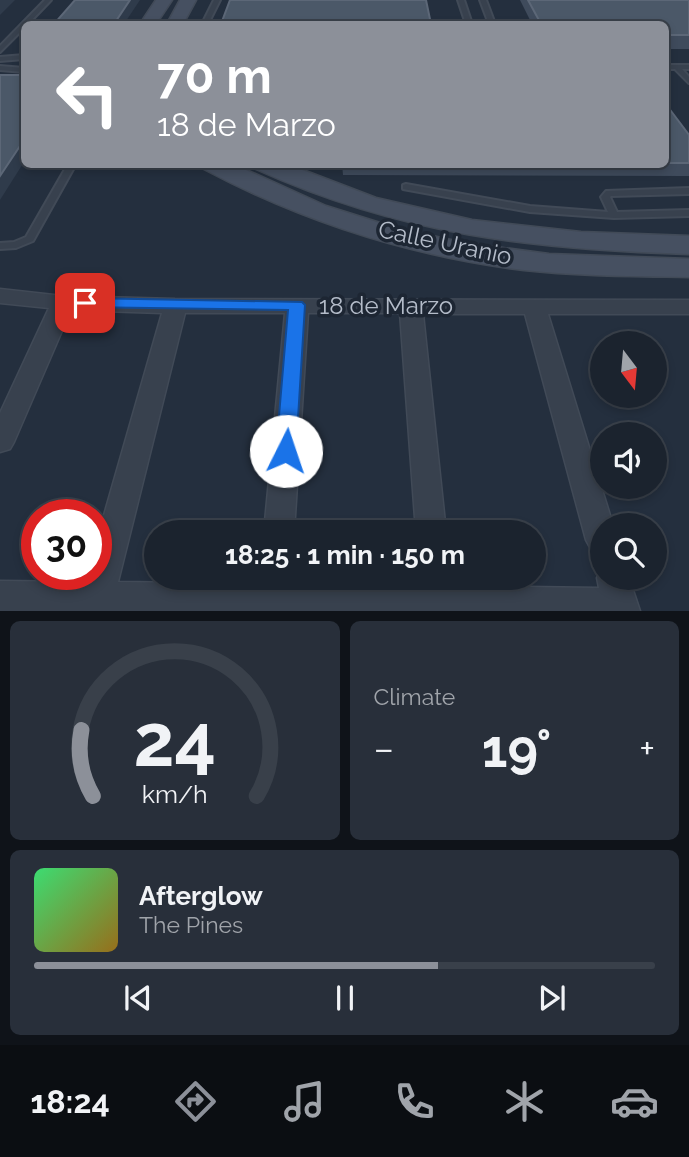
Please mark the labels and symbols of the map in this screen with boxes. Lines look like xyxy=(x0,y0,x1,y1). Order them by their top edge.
street label: Calle Uranio xyxy=(376,214,515,271)
pin xyxy=(55,273,115,333)
street label: 18 de Marzo xyxy=(319,291,453,320)
north arrow xyxy=(590,331,667,408)
position arrow xyxy=(249,414,323,488)
speed limit sign: 30 xyxy=(21,499,112,590)

